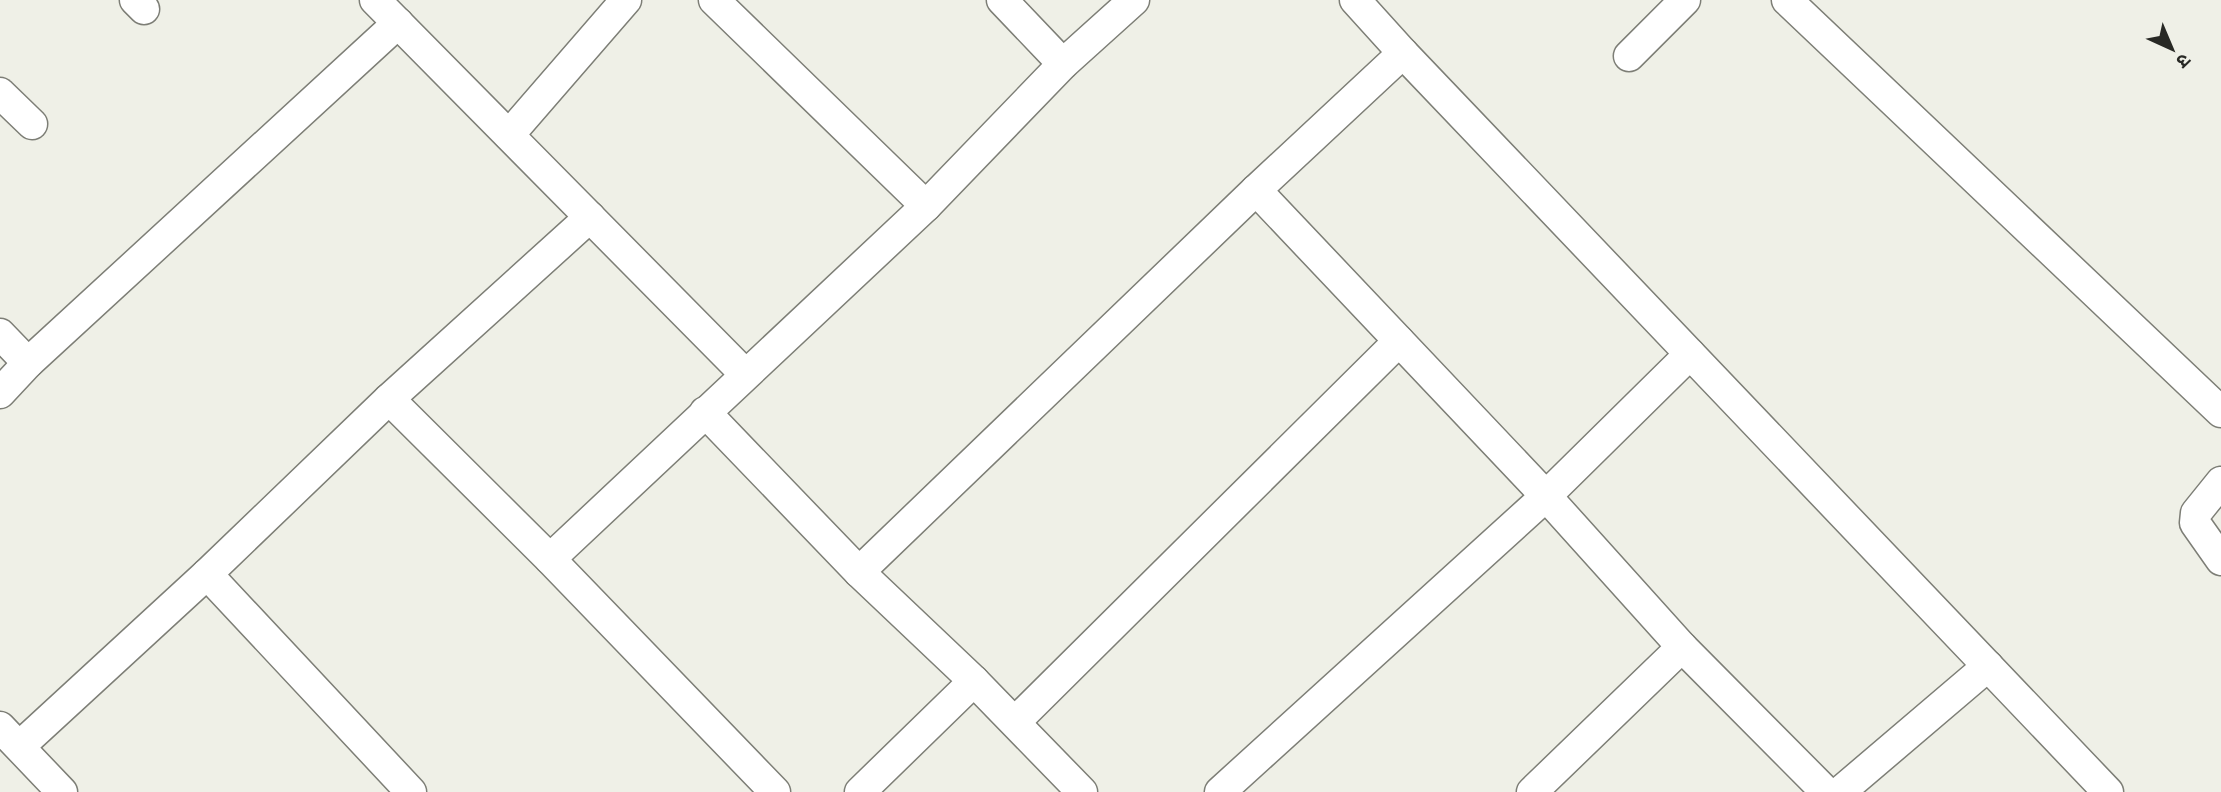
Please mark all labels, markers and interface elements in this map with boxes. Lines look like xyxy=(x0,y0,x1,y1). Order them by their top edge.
north arrow xyxy=(2137,14,2207,84)
text: उ xyxy=(2172,49,2195,73)

